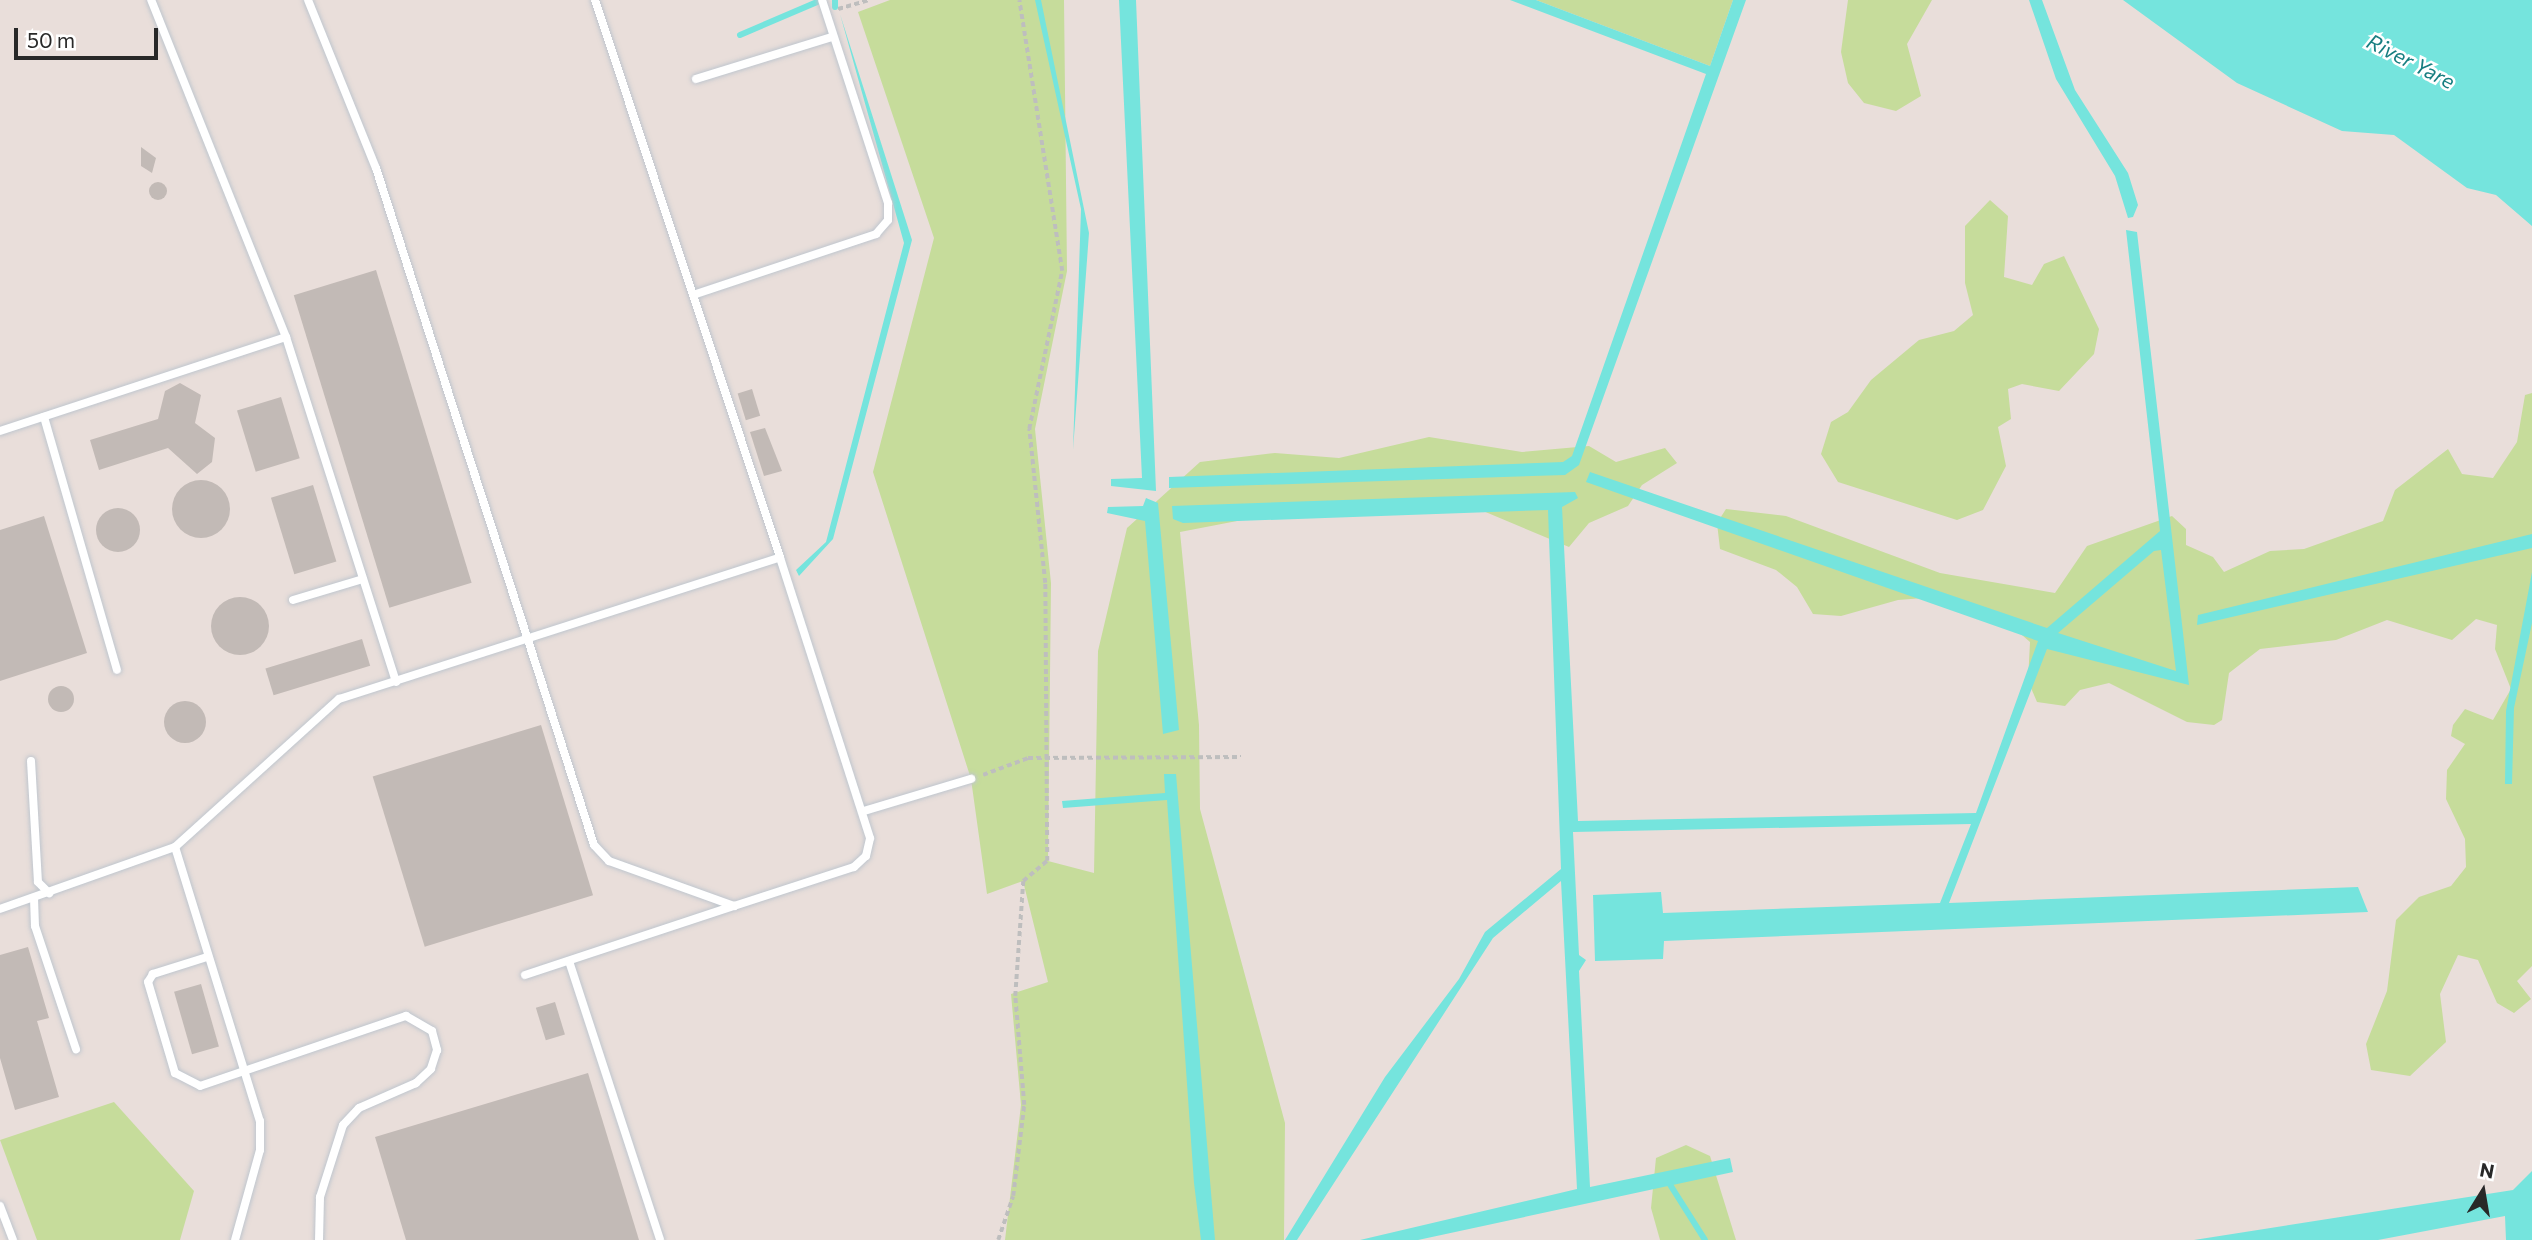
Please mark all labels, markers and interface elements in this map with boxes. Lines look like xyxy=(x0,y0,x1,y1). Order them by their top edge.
scale bar xyxy=(18,14,161,58)
text: 50 m xyxy=(27,27,75,52)
water label: River Yare xyxy=(2363,28,2459,94)
north arrow xyxy=(2448,1156,2518,1226)
text: N xyxy=(2478,1157,2496,1183)

